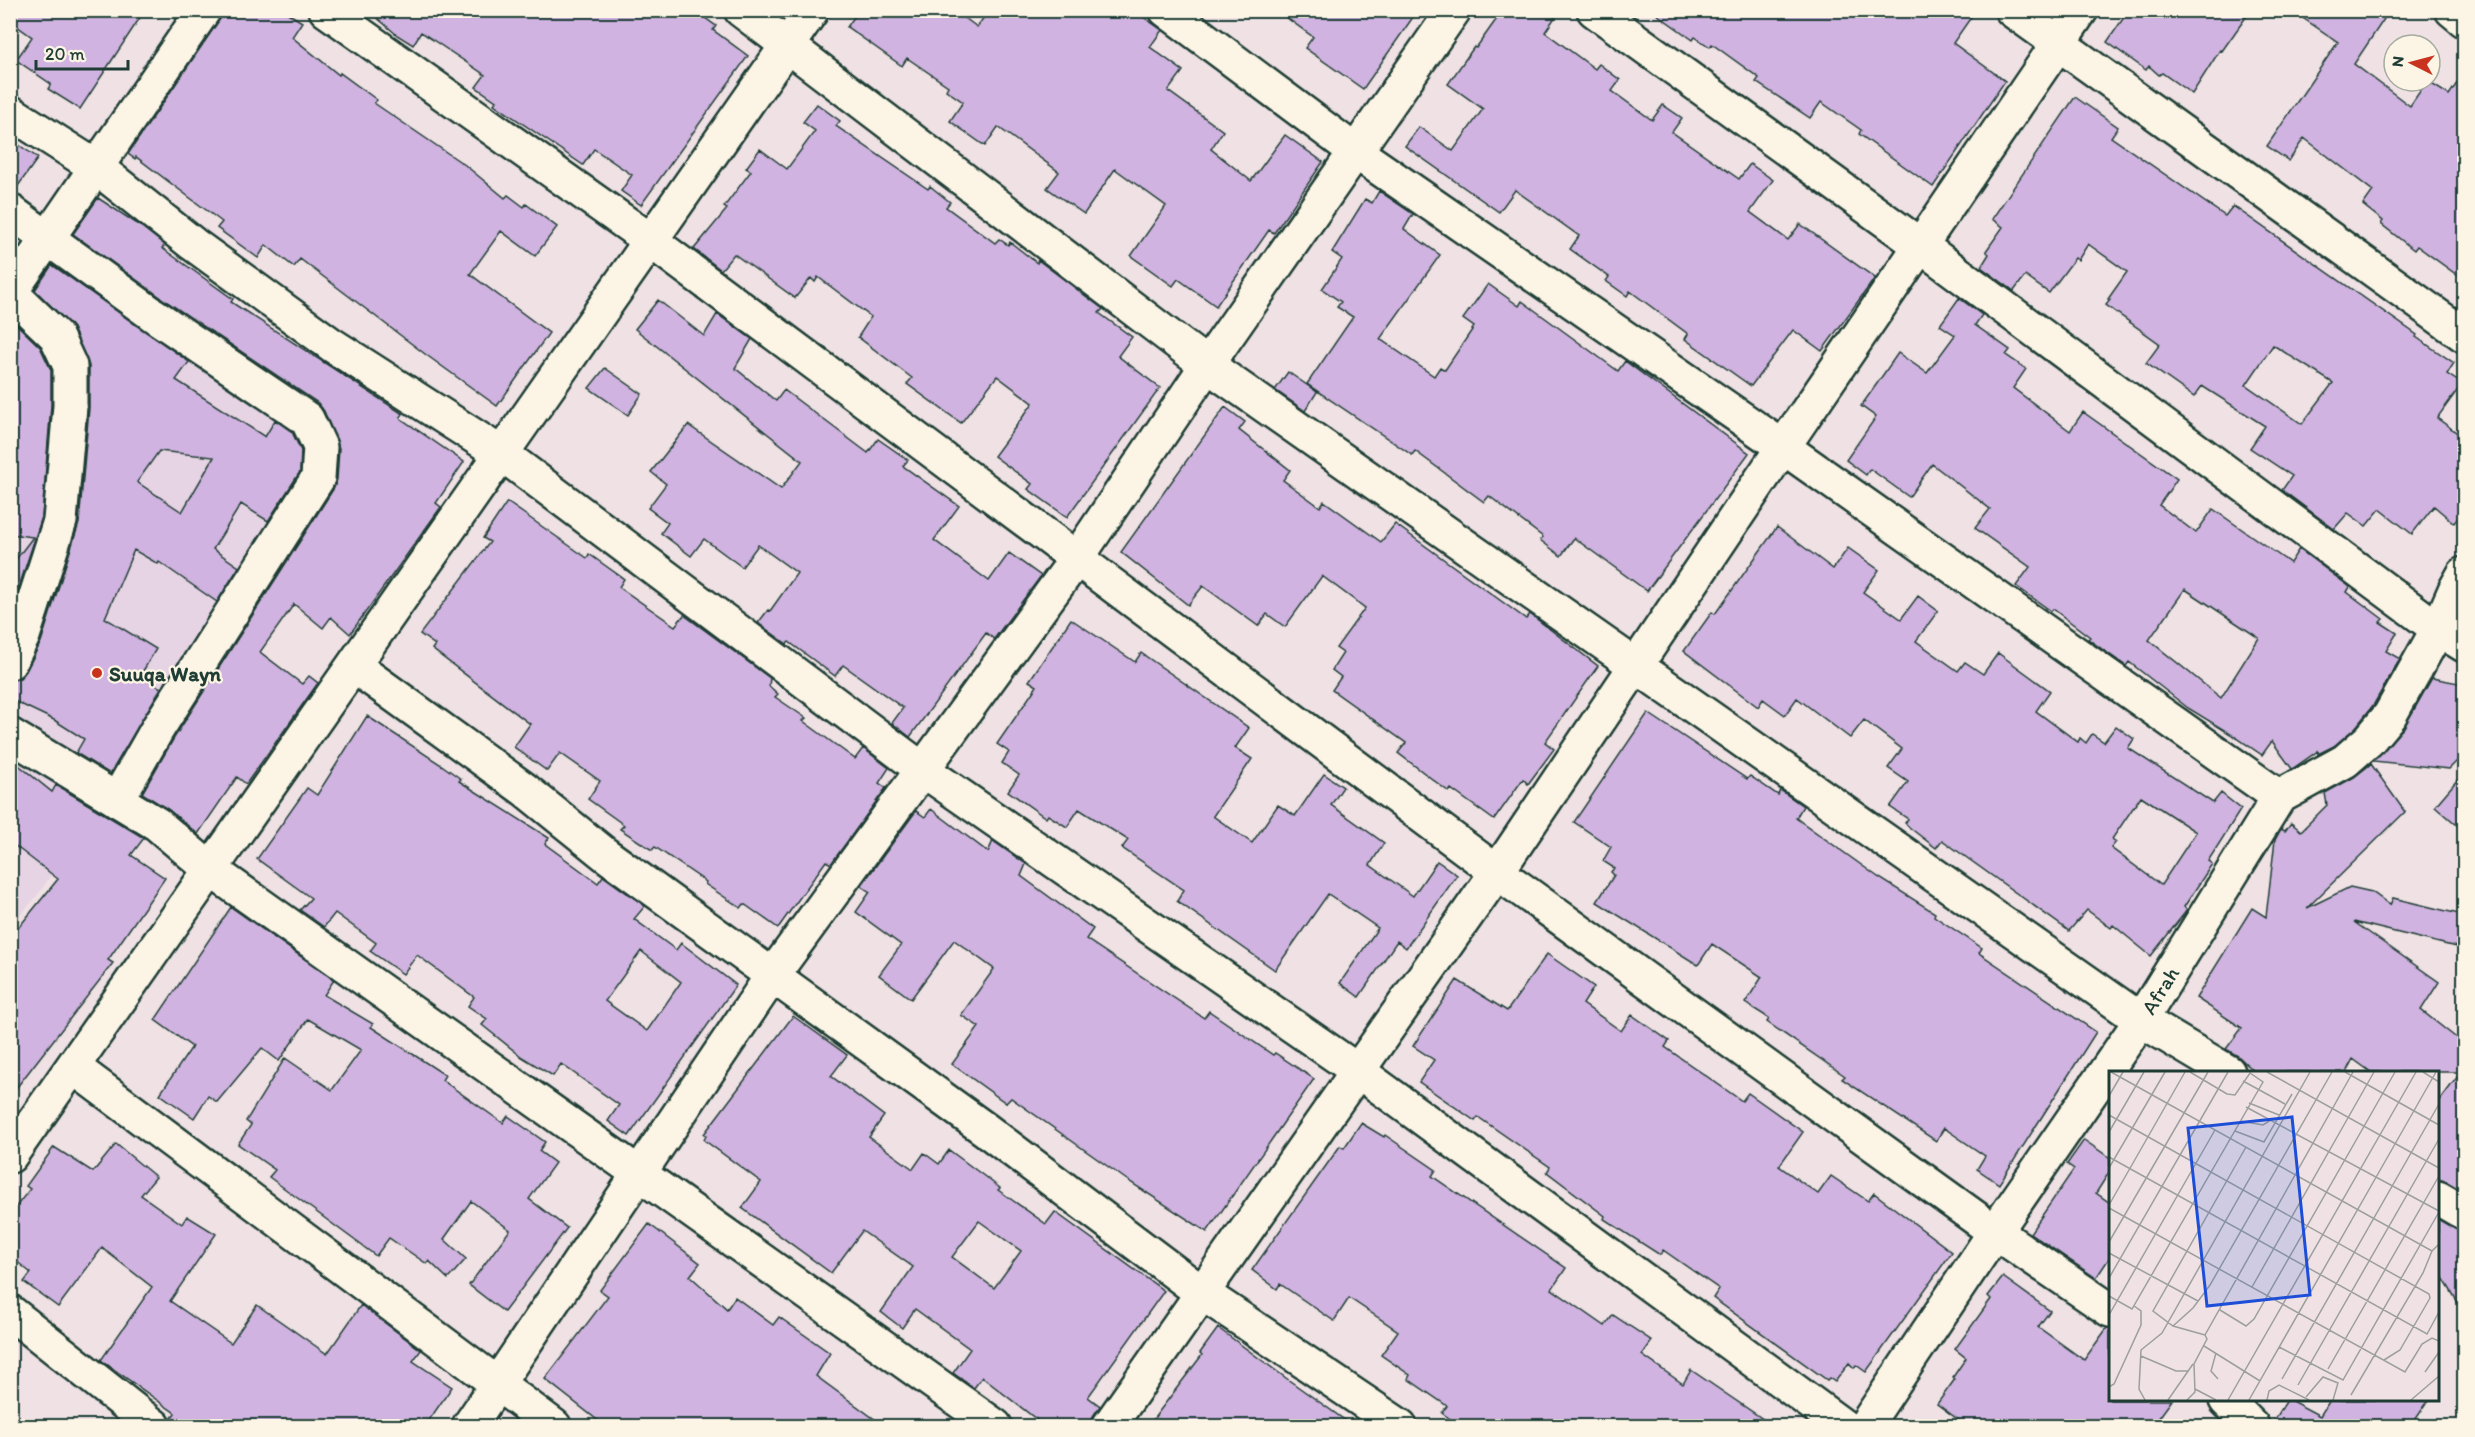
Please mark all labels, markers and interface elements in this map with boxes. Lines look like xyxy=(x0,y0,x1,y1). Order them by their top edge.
scale bar xyxy=(36,33,128,71)
north arrow xyxy=(2382,33,2442,93)
text: 20 m xyxy=(45,43,85,65)
text: N xyxy=(2388,55,2408,68)
place label: Suuqa Wayn xyxy=(109,661,221,687)
marker: Suuqa Wayn xyxy=(90,666,104,680)
street label: Afrah xyxy=(2135,962,2184,1019)
inset map xyxy=(2109,1071,2439,1401)

